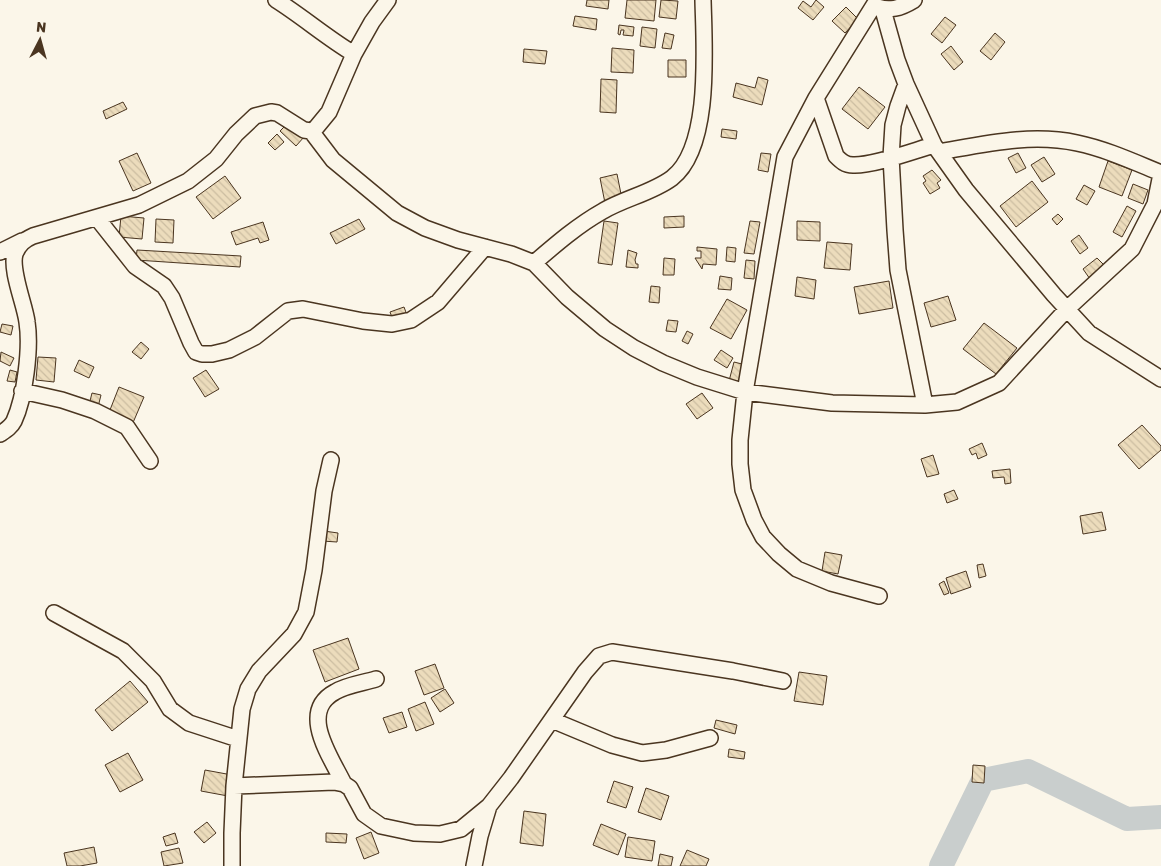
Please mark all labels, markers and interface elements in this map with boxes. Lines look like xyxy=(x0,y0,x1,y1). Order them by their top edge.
north arrow xyxy=(15,15,65,65)
text: N xyxy=(35,19,47,37)

